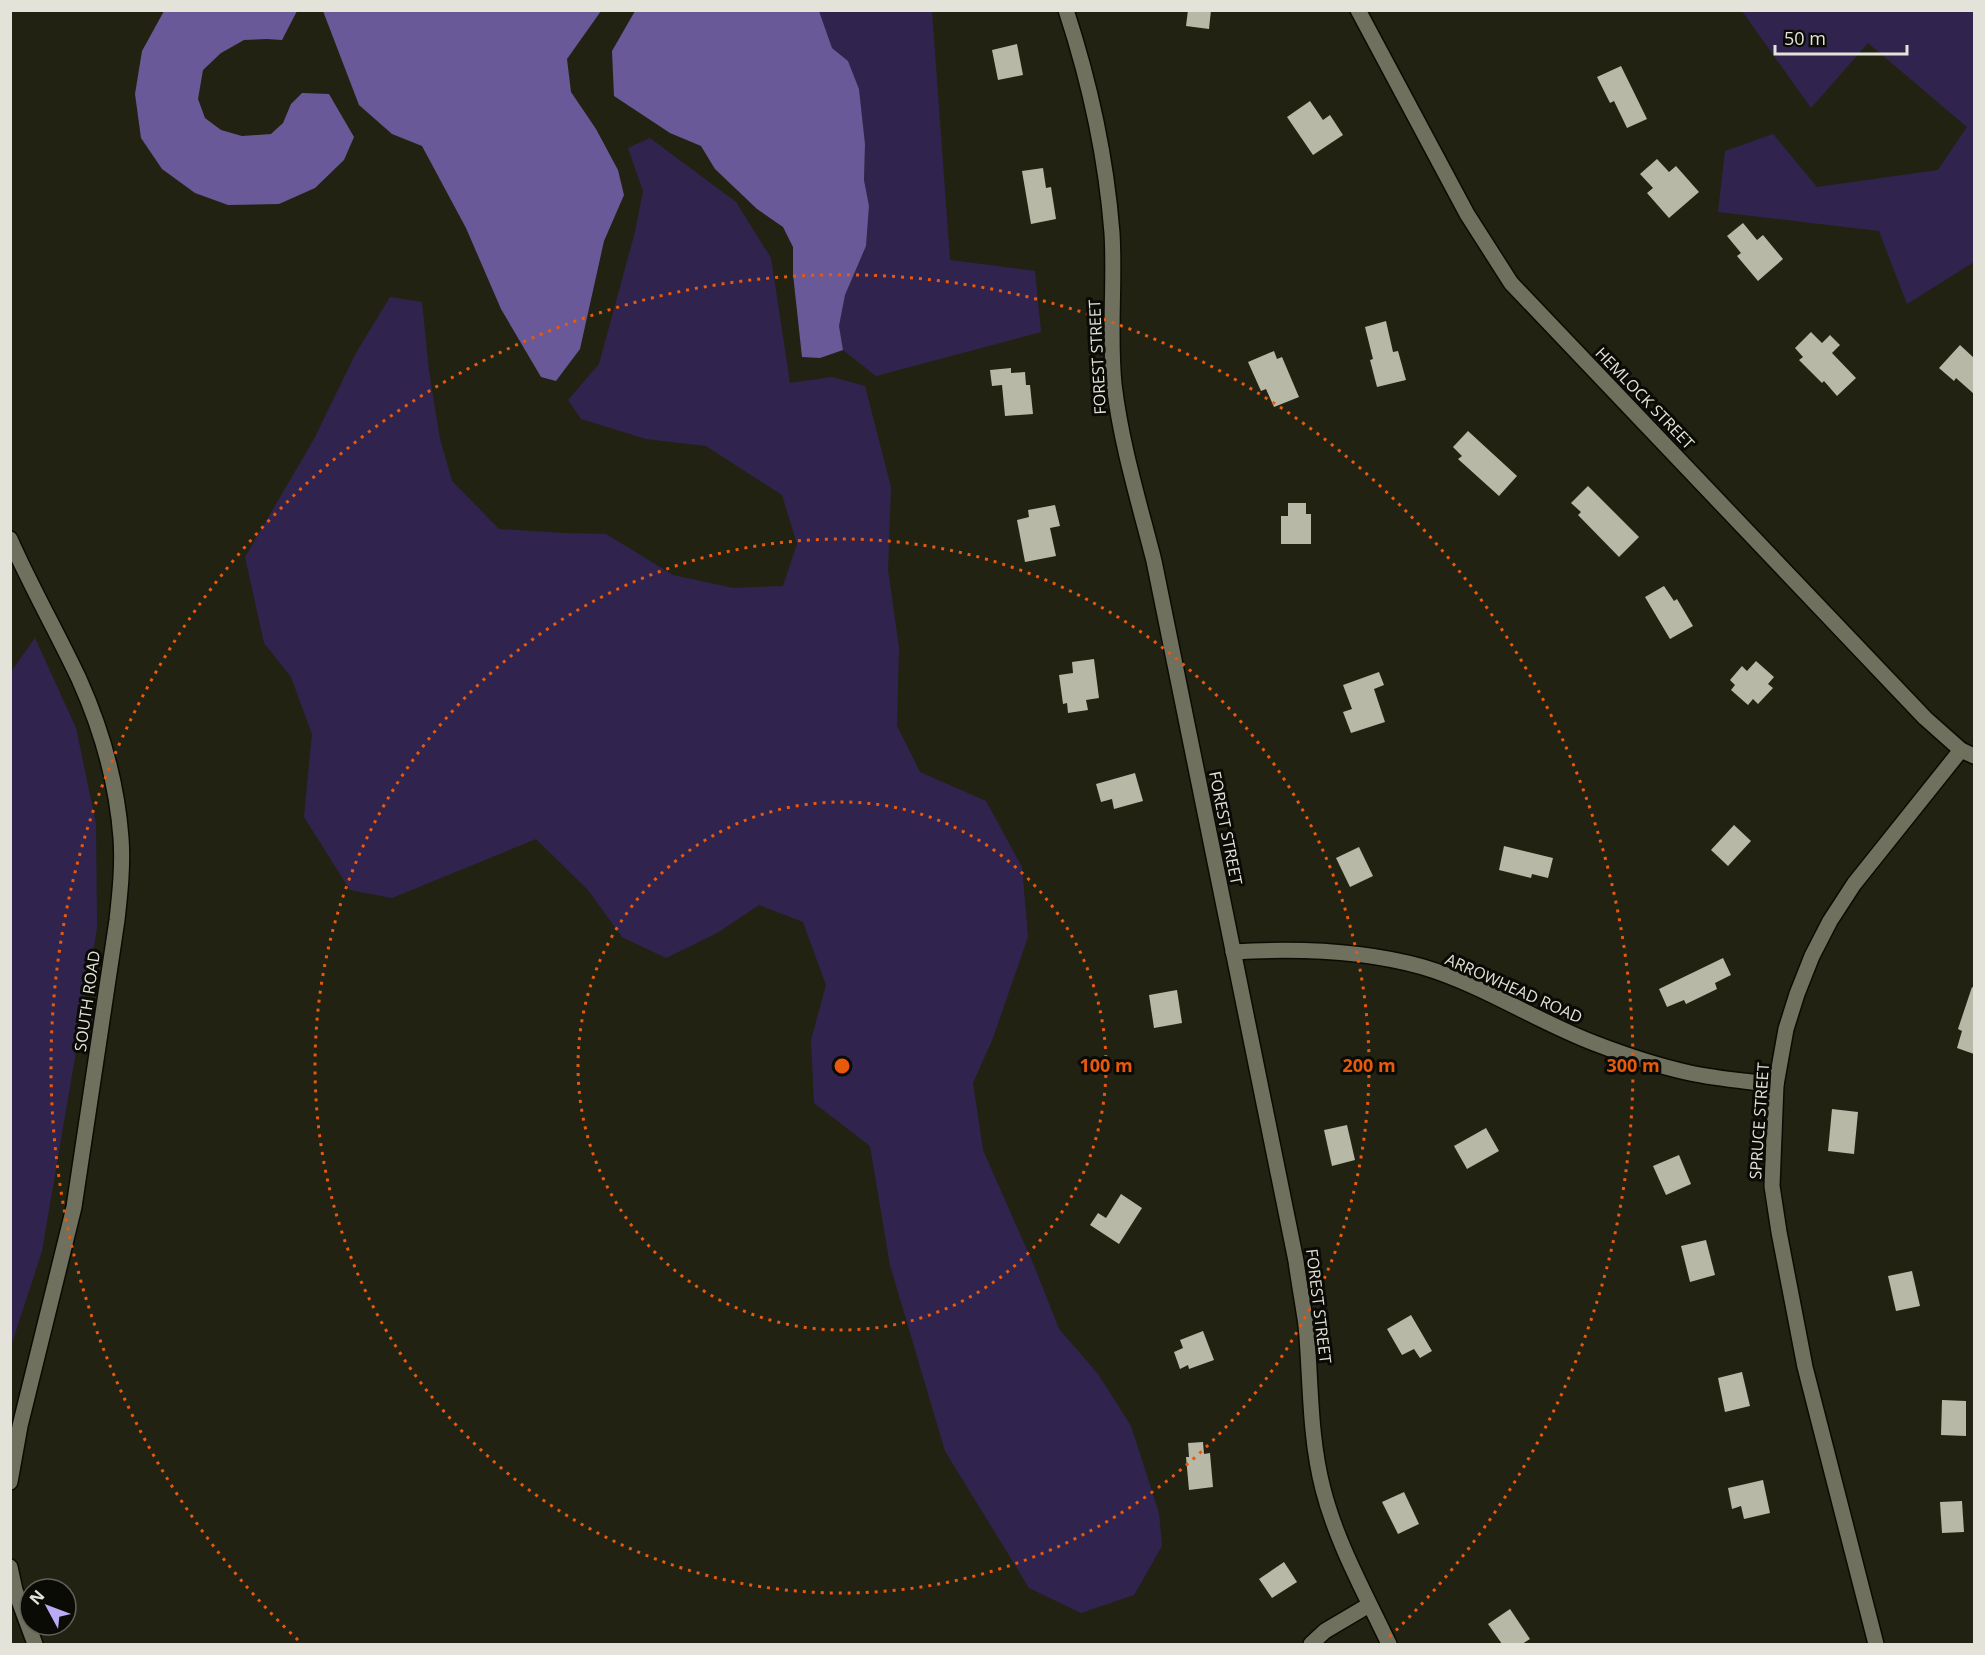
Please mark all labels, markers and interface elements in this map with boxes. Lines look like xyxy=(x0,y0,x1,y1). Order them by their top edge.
scale bar xyxy=(1775,18,1907,56)
text: 50 m xyxy=(1784,26,1826,50)
street label: FOREST STREET xyxy=(1083,299,1111,415)
street label: HEMLOCK STREET xyxy=(1591,342,1700,454)
street label: FOREST STREET xyxy=(1204,769,1248,887)
street label: ARROWHEAD ROAD xyxy=(1442,948,1586,1028)
street label: SOUTH ROAD xyxy=(69,949,105,1053)
text: 100 m xyxy=(1079,1053,1133,1077)
text: 200 m xyxy=(1342,1053,1396,1077)
text: 300 m xyxy=(1606,1053,1660,1077)
centre of rings xyxy=(832,1056,852,1076)
street label: SPRUCE STREET xyxy=(1744,1062,1774,1180)
street label: FOREST STREET xyxy=(1301,1247,1337,1365)
north arrow xyxy=(18,1577,78,1637)
text: N xyxy=(24,1585,49,1609)

